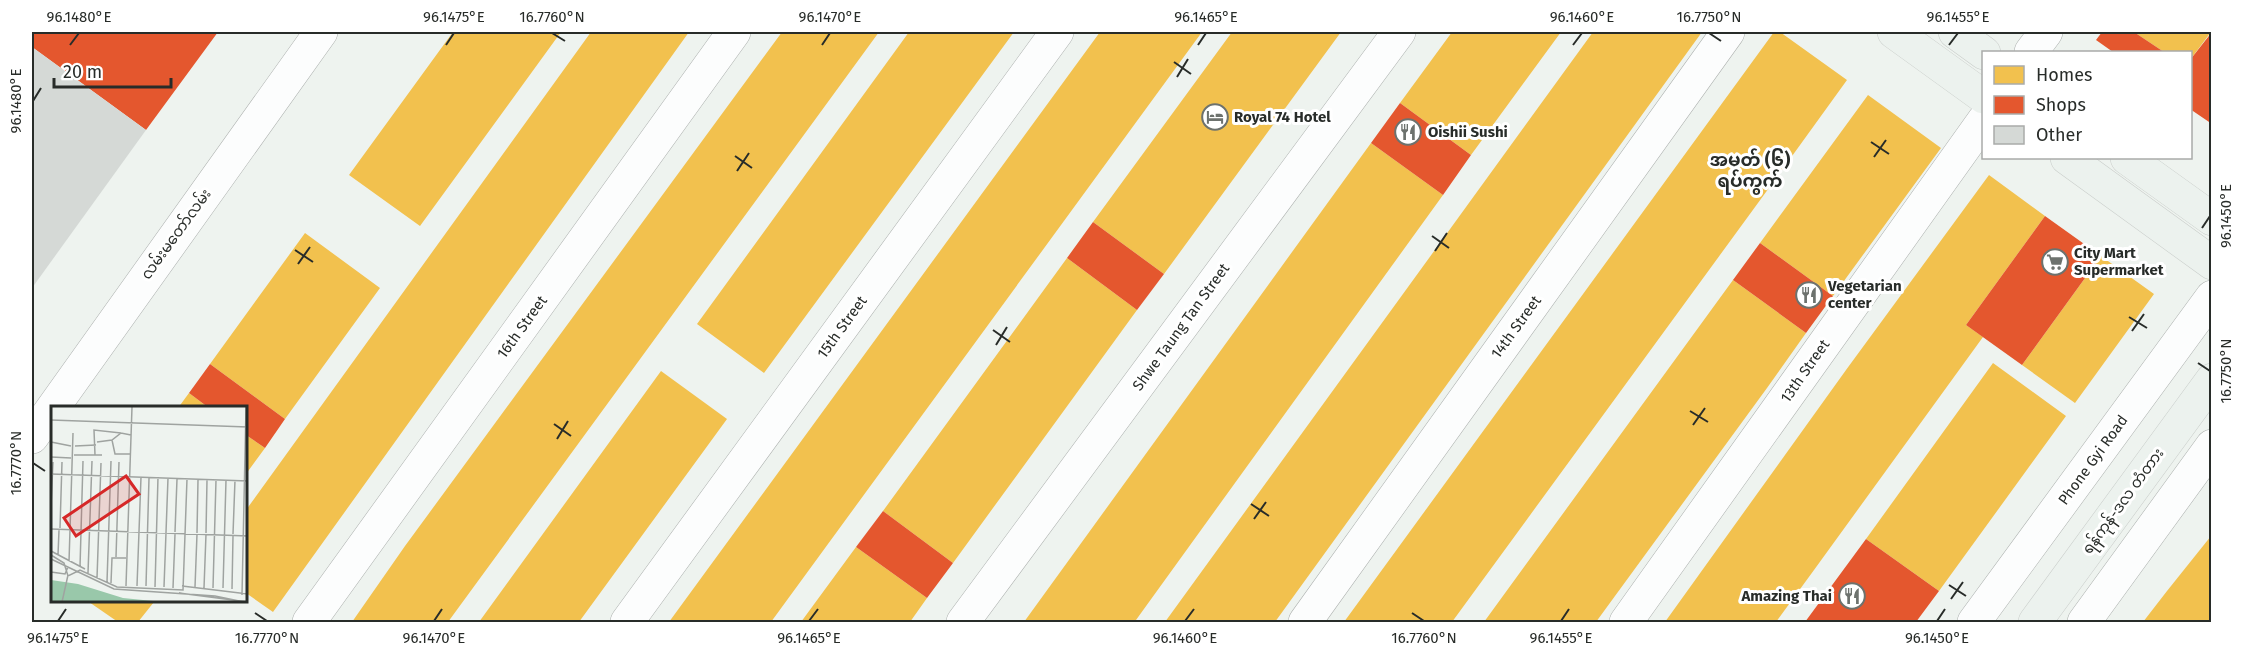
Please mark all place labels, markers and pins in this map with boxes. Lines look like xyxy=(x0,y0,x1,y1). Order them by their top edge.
hotel icon: Royal 74 Hotel xyxy=(1200,102,1230,132)
place label: Royal 74 Hotel xyxy=(1234,108,1331,126)
restaurant icon: Oishii Sushi xyxy=(1393,117,1423,147)
place label: Oishii Sushi xyxy=(1428,123,1508,141)
place label: City Mart Supermarket xyxy=(2074,244,2164,279)
supermarket icon: City Mart Supermarket xyxy=(2040,247,2070,277)
place label: Vegetarian center xyxy=(1827,277,1902,312)
restaurant icon: Vegetarian center xyxy=(1794,280,1824,310)
restaurant icon: Amazing Thai xyxy=(1837,581,1867,611)
place label: Amazing Thai xyxy=(1740,587,1832,605)

